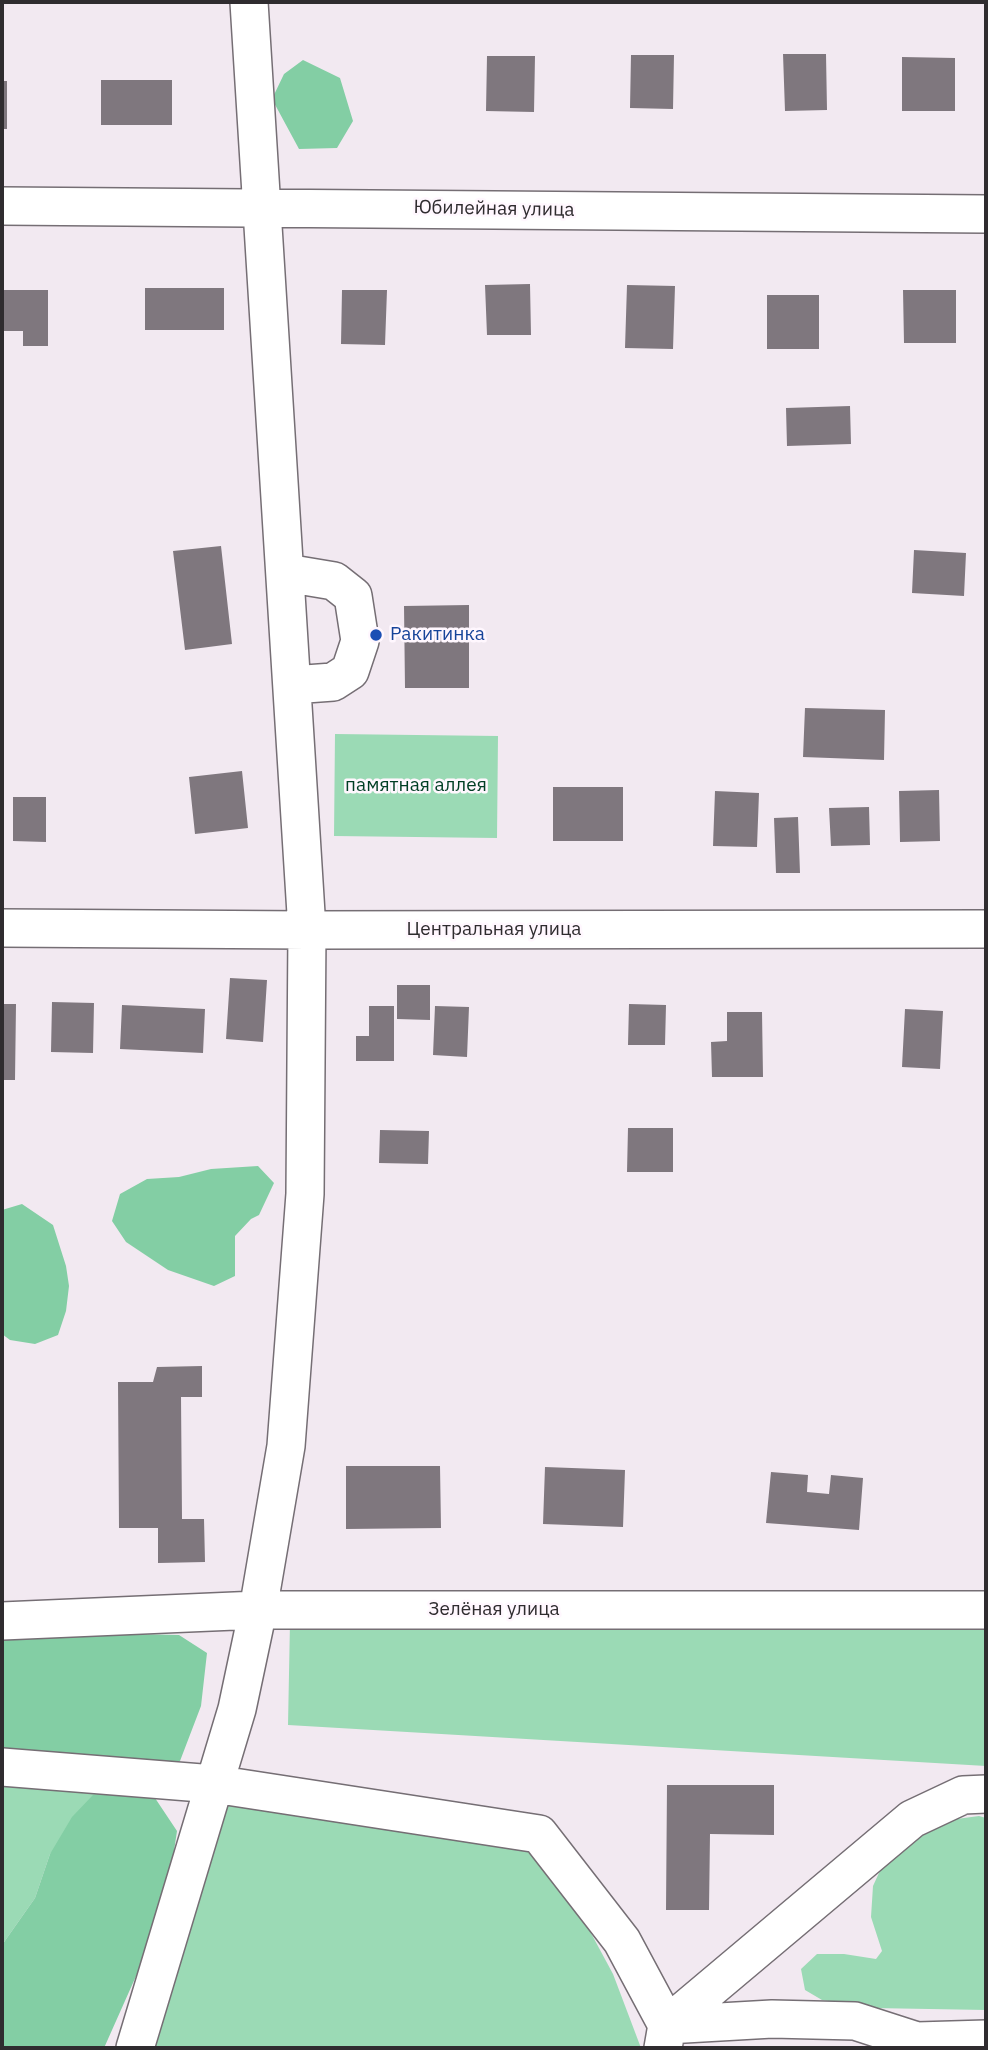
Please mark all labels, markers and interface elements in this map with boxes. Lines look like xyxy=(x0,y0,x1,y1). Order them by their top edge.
street label: Юбилейная улица xyxy=(413,196,575,222)
place label: Ракитинка xyxy=(390,624,485,646)
marker: Ракитинка xyxy=(368,627,384,643)
park label: памятная аллея xyxy=(345,775,487,797)
street label: Центральная улица xyxy=(407,919,581,941)
street label: Зелёная улица xyxy=(428,1599,560,1621)

